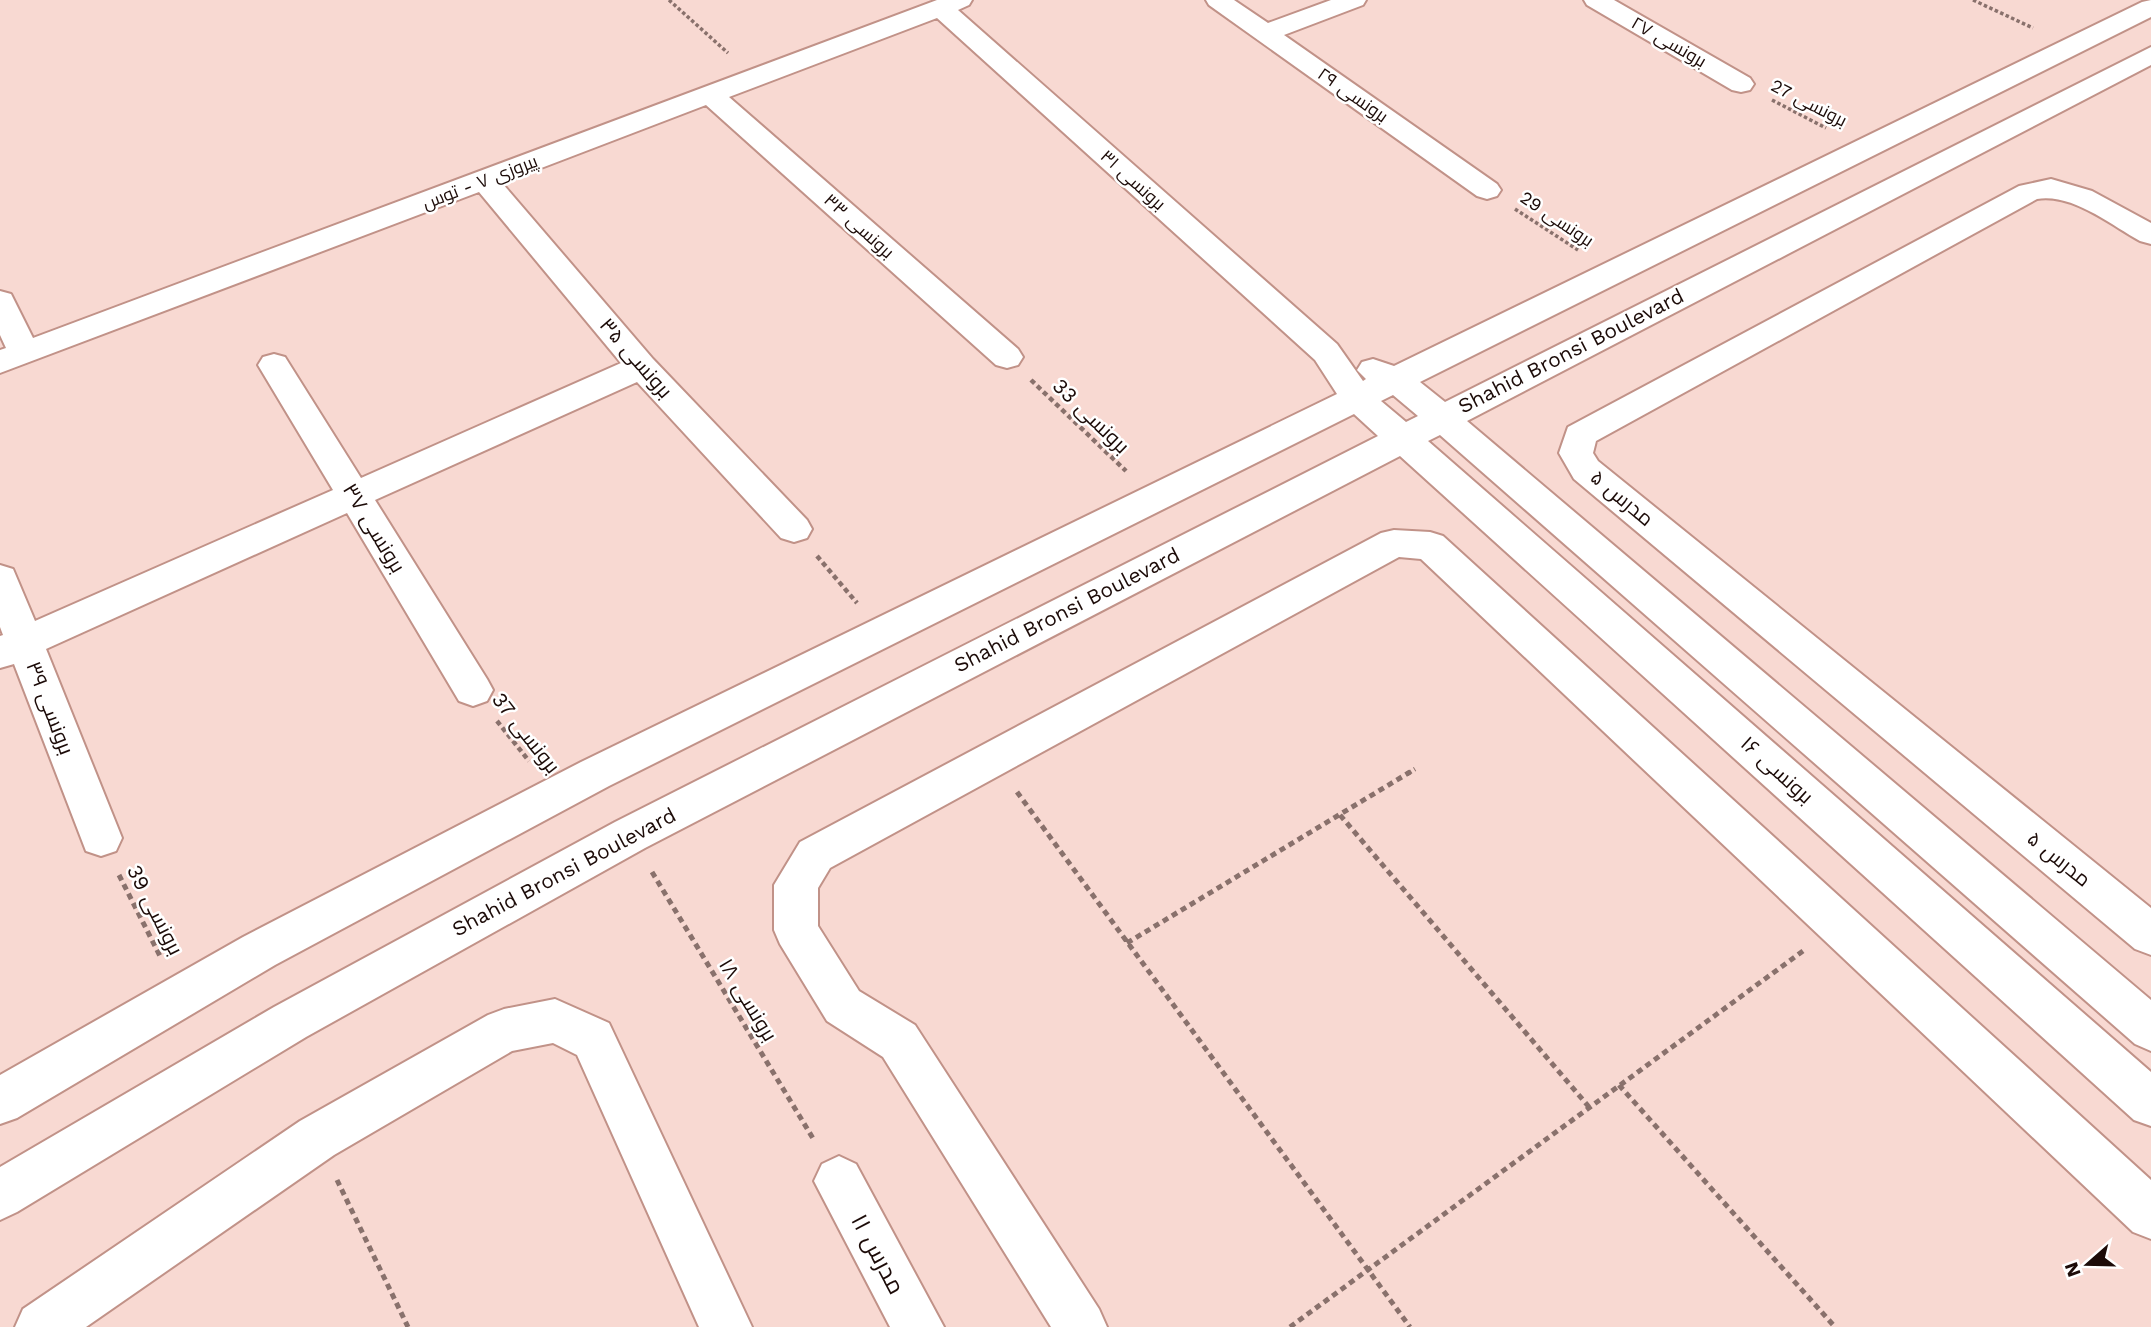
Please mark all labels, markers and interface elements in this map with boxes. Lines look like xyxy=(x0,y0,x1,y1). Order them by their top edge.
street label: برونسی ۲۷ xyxy=(1628,12,1710,72)
street label: برونسی ۲۹ xyxy=(1313,63,1393,127)
street label: برونسی 27 xyxy=(1767,74,1851,132)
street label: برونسی ۳۱ xyxy=(1096,145,1170,215)
street label: پیروزی ۷ - توس xyxy=(419,150,541,215)
street label: برونسی 29 xyxy=(1516,186,1598,252)
street label: برونسی ۳۳ xyxy=(819,189,899,263)
street label: Shahid Bronsi Boulevard xyxy=(1454,283,1688,418)
street label: برونسی ۳۵ xyxy=(594,312,678,404)
street label: برونسی 33 xyxy=(1047,373,1135,459)
street label: مدرس ۵ xyxy=(1585,464,1659,532)
street label: برونسی ۳۷ xyxy=(337,478,411,578)
street label: Shahid Bronsi Boulevard xyxy=(950,542,1184,677)
street label: برونسی ۳۹ xyxy=(20,658,80,758)
street label: برونسی 37 xyxy=(486,687,566,779)
street label: برونسی ۱۶ xyxy=(1735,730,1819,810)
street label: Shahid Bronsi Boulevard xyxy=(447,802,680,941)
street label: مدرس ۵ xyxy=(2022,826,2096,892)
street label: برونسی 39 xyxy=(121,860,189,960)
street label: برونسی ۱۸ xyxy=(713,954,783,1046)
street label: مدرس ۱۱ xyxy=(845,1209,911,1299)
north arrow xyxy=(2053,1229,2123,1299)
text: N xyxy=(2059,1259,2086,1280)

